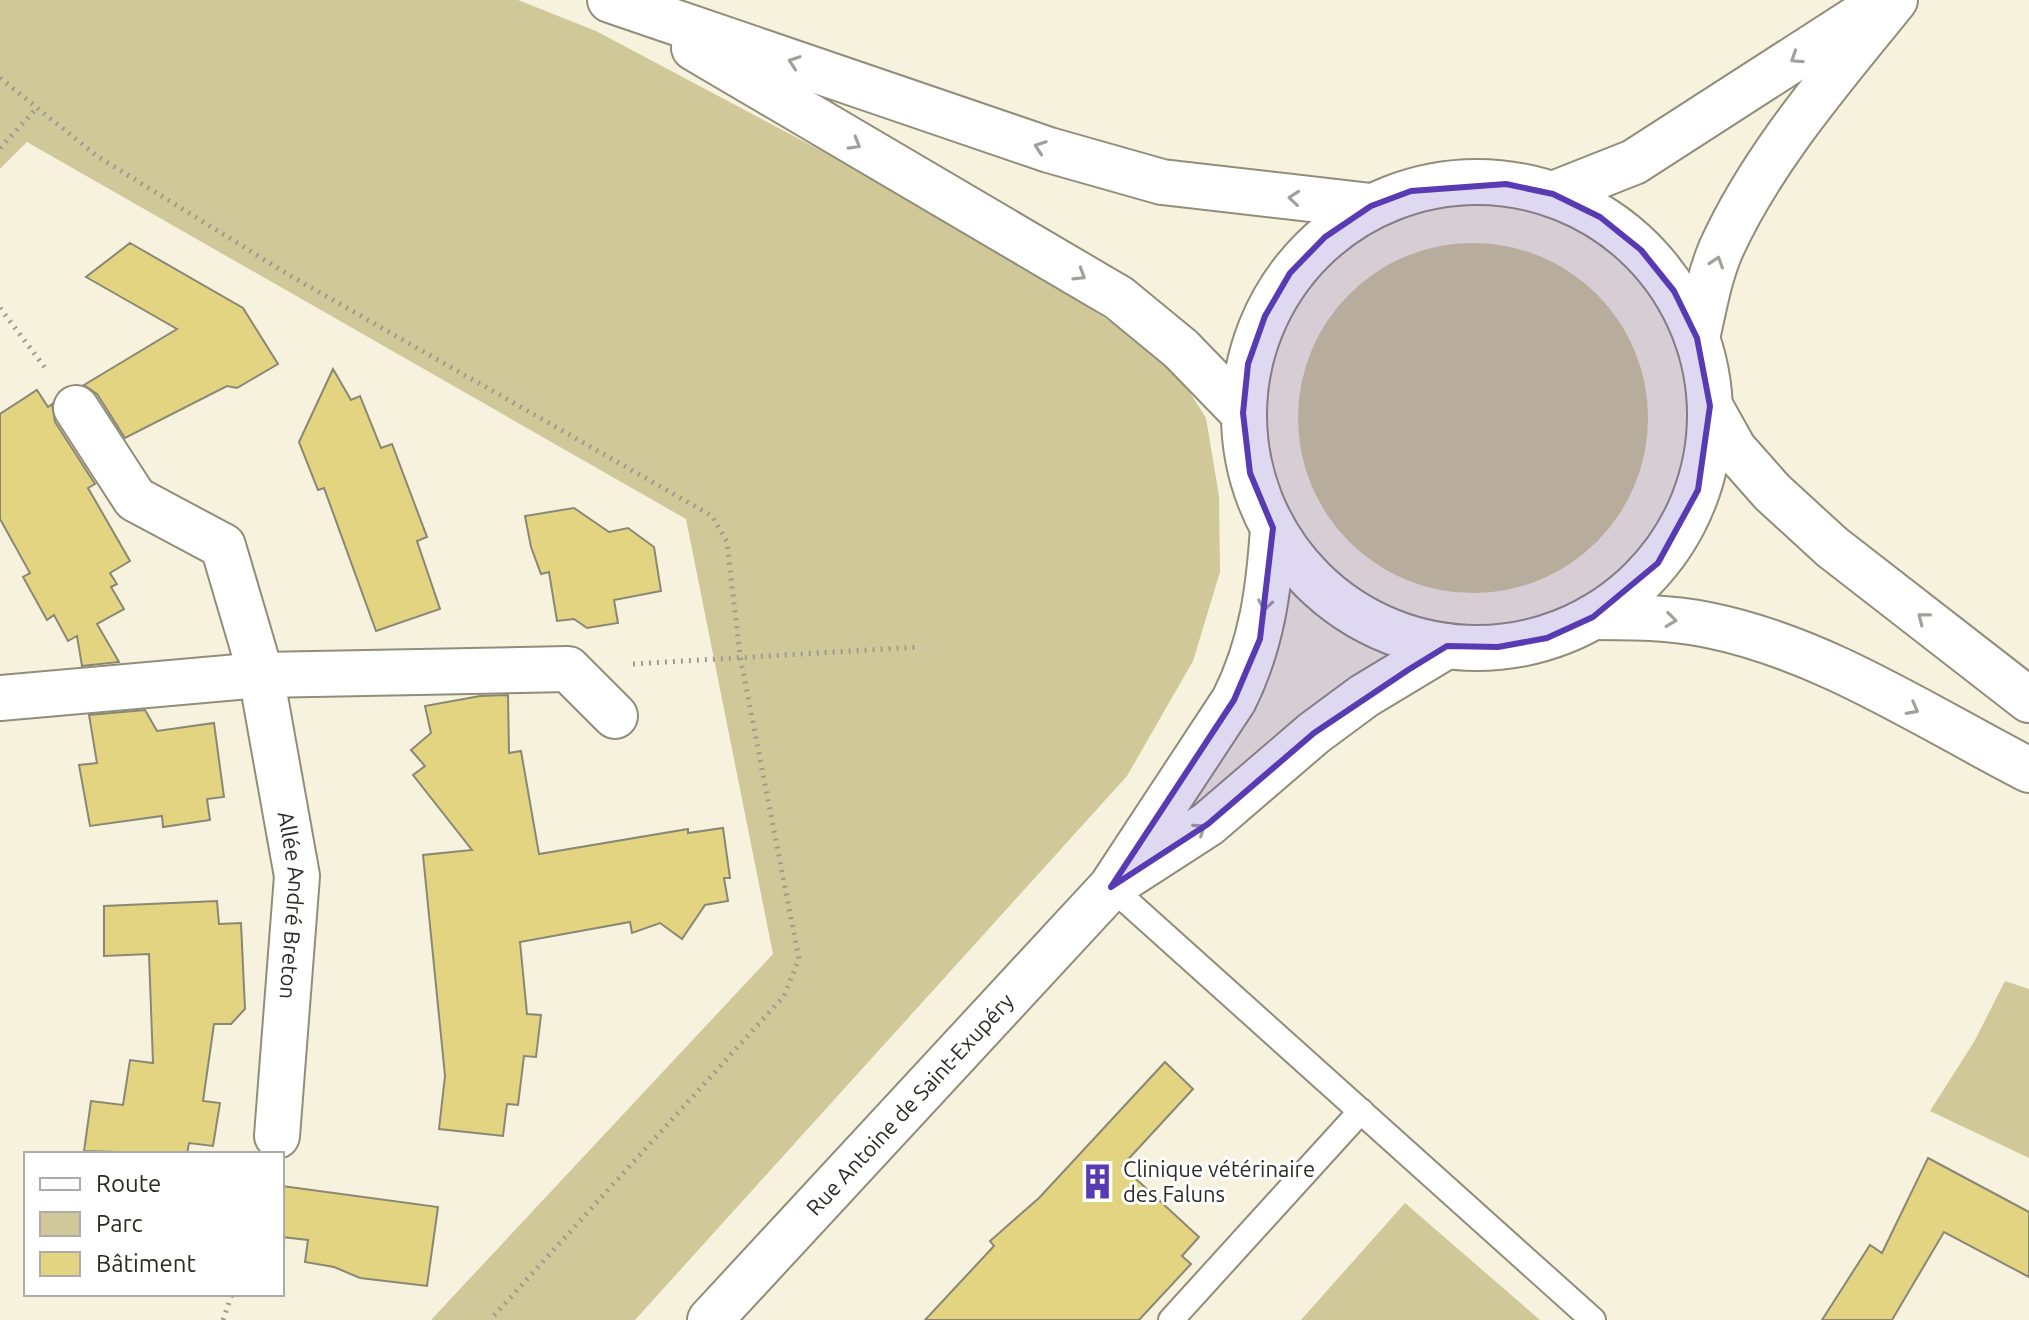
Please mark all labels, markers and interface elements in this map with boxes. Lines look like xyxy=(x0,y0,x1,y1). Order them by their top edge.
one-way arrow xyxy=(1791,48,1805,63)
one-way arrow xyxy=(788,56,802,72)
one-way arrow xyxy=(846,134,861,150)
one-way arrow xyxy=(1034,140,1048,156)
one-way arrow xyxy=(1287,190,1300,207)
one-way arrow xyxy=(1708,256,1724,270)
one-way arrow xyxy=(1071,265,1086,280)
one-way arrow xyxy=(1257,599,1274,612)
one-way arrow xyxy=(1664,611,1678,628)
one-way arrow xyxy=(1918,613,1932,628)
one-way arrow xyxy=(1904,700,1919,715)
street label: Allée André Breton xyxy=(274,809,311,1000)
one-way arrow xyxy=(1191,824,1205,839)
street label: Rue Antoine de Saint-Exupéry xyxy=(801,988,1018,1220)
legend xyxy=(24,1152,284,1296)
place label: Clinique vétérinaire des Faluns xyxy=(1123,1156,1315,1206)
building icon: Clinique vétérinaire des Faluns xyxy=(1078,1163,1116,1201)
text: Route xyxy=(96,1170,161,1197)
text: Parc xyxy=(96,1210,143,1237)
text: Bâtiment xyxy=(96,1250,197,1277)

